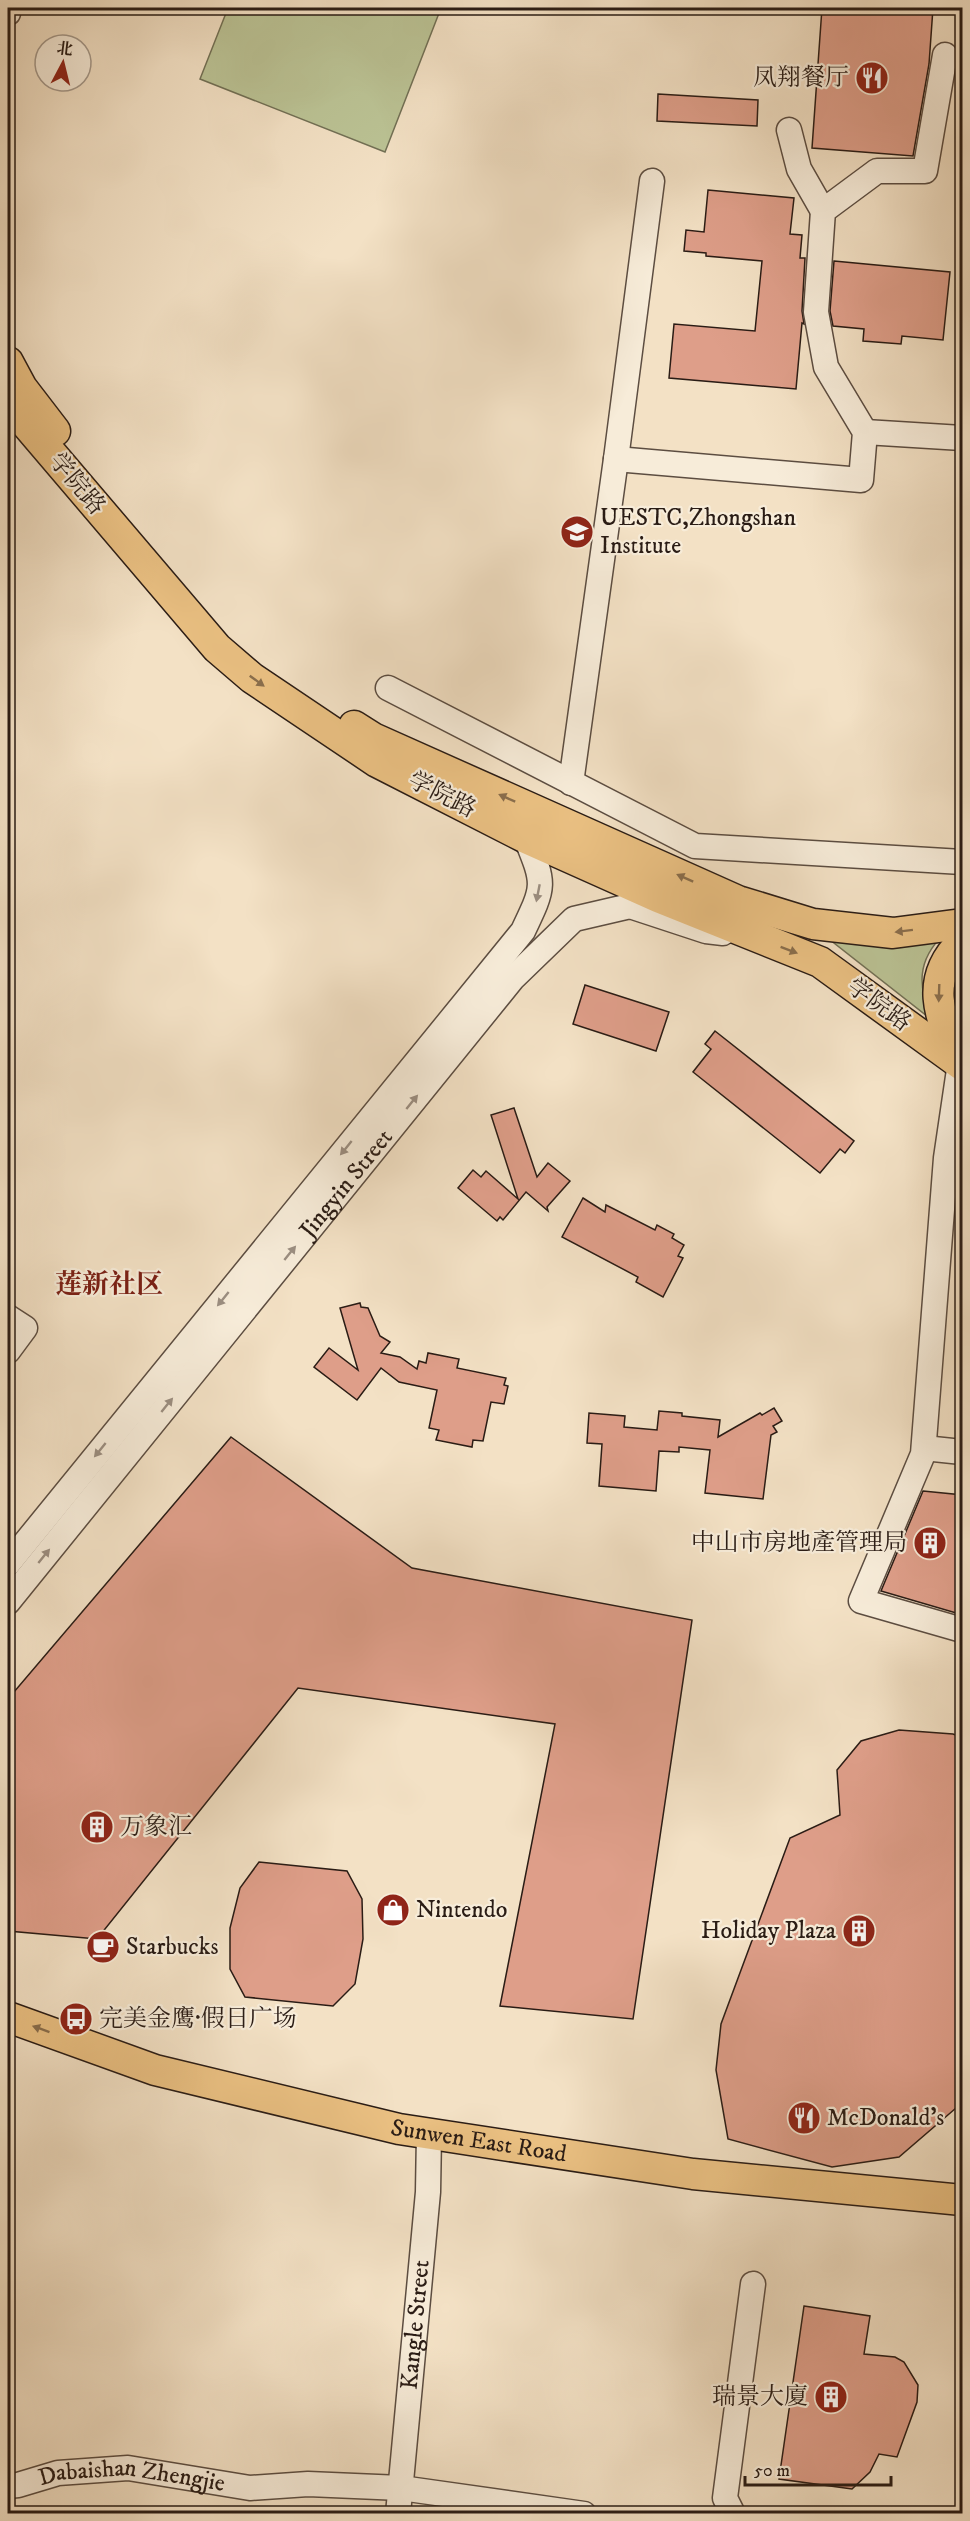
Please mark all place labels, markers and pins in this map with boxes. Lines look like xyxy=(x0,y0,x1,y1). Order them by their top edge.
restaurant icon: 凤翔餐厅 xyxy=(854,60,890,96)
place label: 凤翔餐厅 xyxy=(753,63,849,93)
place label: UESTC,Zhongshan Institute xyxy=(600,503,796,561)
school or university icon: UESTC,Zhongshan Institute xyxy=(559,514,595,550)
building icon: 中山市房地產管理局 xyxy=(912,1525,948,1561)
place label: 中山市房地產管理局 xyxy=(691,1528,907,1558)
building icon: 万象汇 xyxy=(79,1809,115,1845)
place label: 万象汇 xyxy=(120,1812,192,1842)
shop icon: Nintendo xyxy=(375,1892,411,1928)
place label: Nintendo xyxy=(416,1895,507,1925)
building icon: Holiday Plaza xyxy=(841,1913,877,1949)
place label: Holiday Plaza xyxy=(701,1916,837,1946)
cafe icon: Starbucks xyxy=(85,1929,121,1965)
place label: Starbucks xyxy=(126,1932,218,1962)
bus stop icon: 完美金鹰·假日广场 xyxy=(58,2001,94,2037)
place label: 完美金鹰·假日广场 xyxy=(99,2004,297,2034)
restaurant icon: McDonald's xyxy=(786,2100,822,2136)
place label: McDonald's xyxy=(827,2103,944,2133)
building icon: 瑞景大廈 xyxy=(813,2379,849,2415)
place label: 瑞景大廈 xyxy=(712,2382,808,2412)

